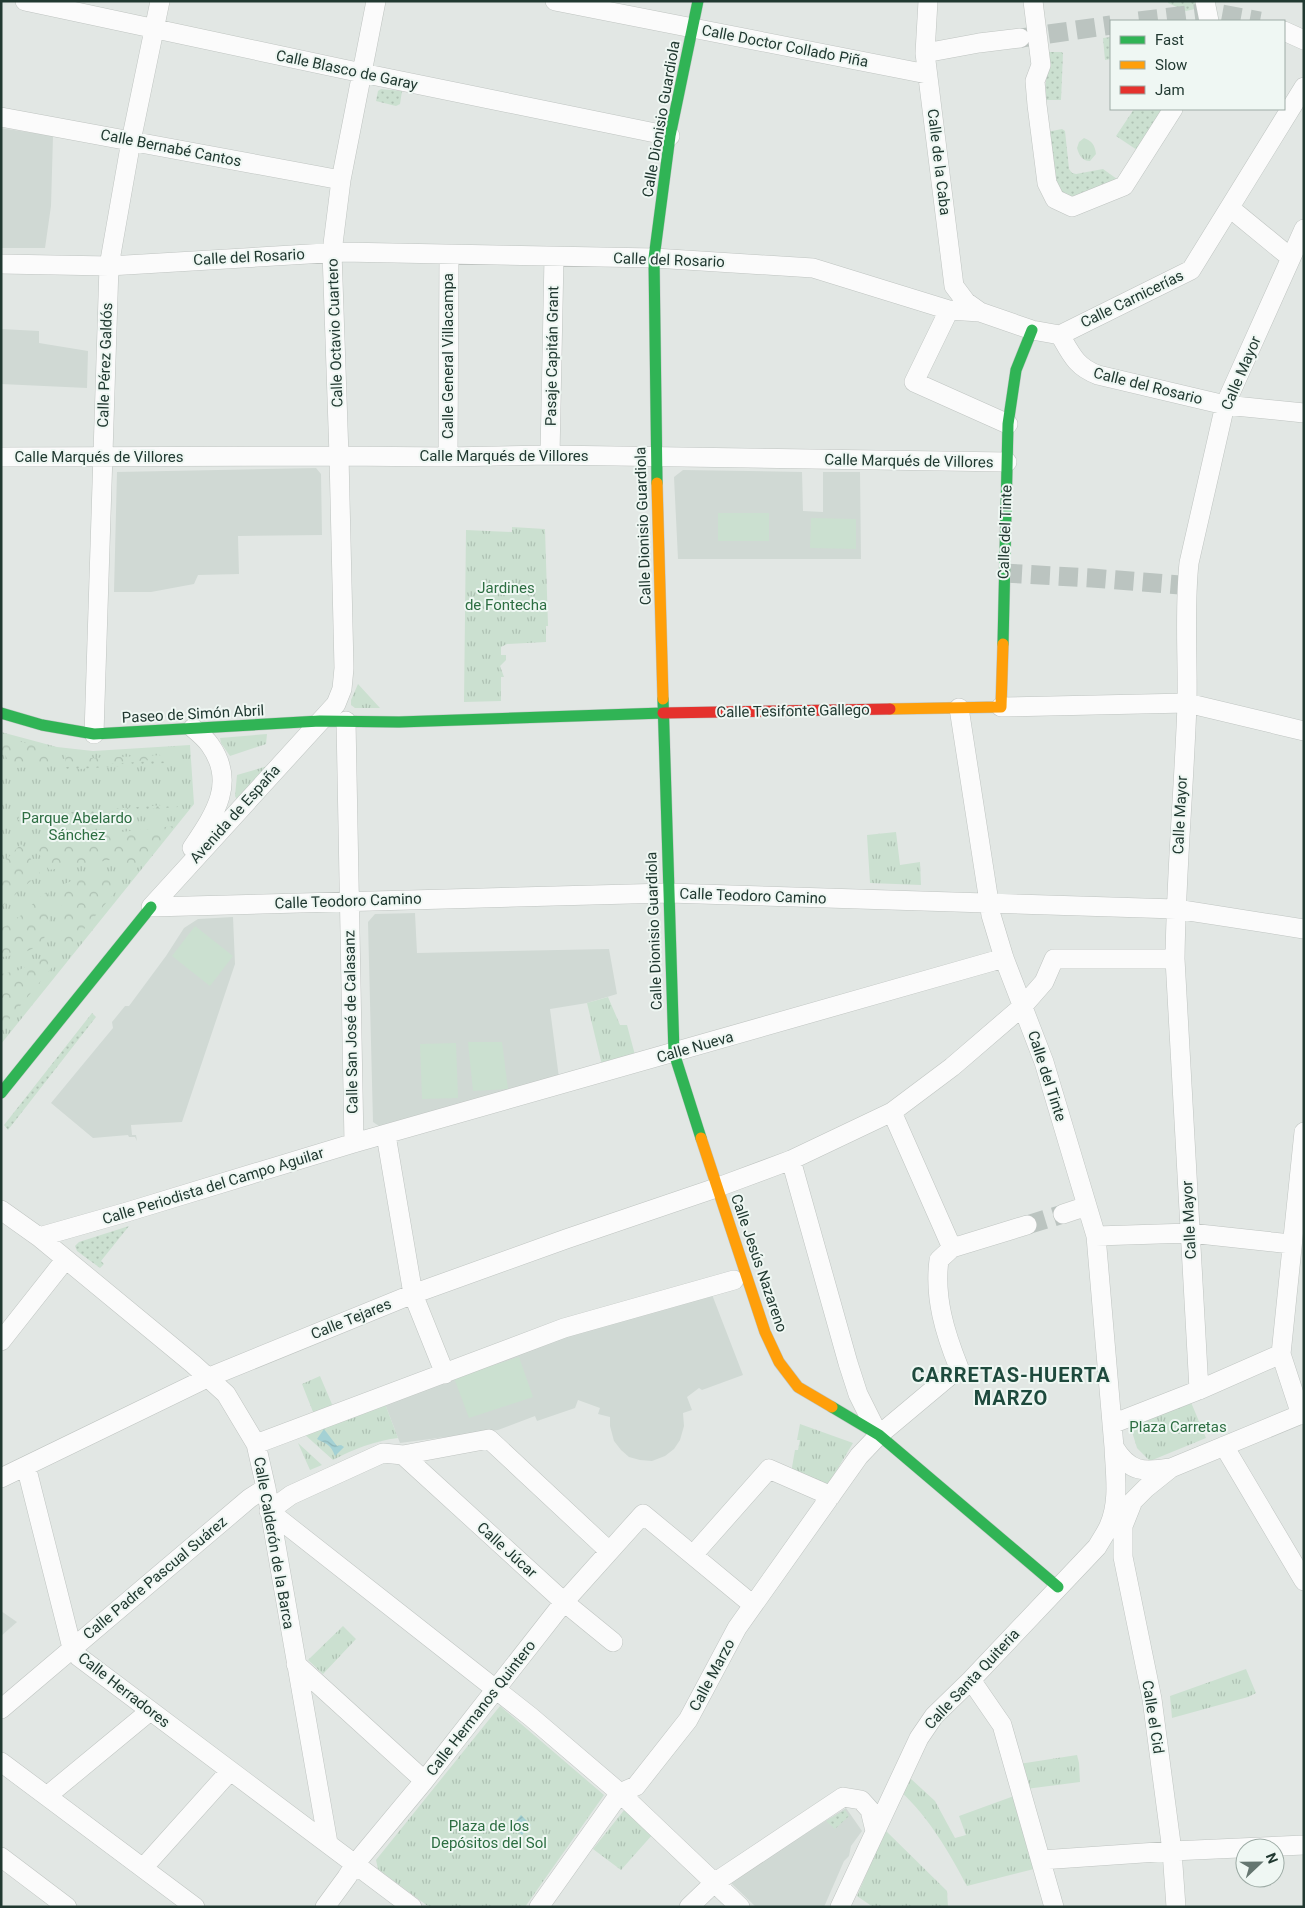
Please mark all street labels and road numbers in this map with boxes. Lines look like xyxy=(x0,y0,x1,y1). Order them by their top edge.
street label: Calle Doctor Collado Piña xyxy=(700,21,870,71)
street label: Calle Dionisio Guardiola xyxy=(638,39,684,199)
street label: Calle Blasco de Garay xyxy=(275,46,419,94)
street label: Calle de la Caba xyxy=(924,108,954,216)
street label: Calle Bernabé Cantos xyxy=(99,126,243,170)
street label: Calle del Rosario xyxy=(193,245,305,269)
street label: Calle del Rosario xyxy=(613,249,725,271)
street label: Calle Octavio Cuartero xyxy=(323,258,347,408)
street label: Calle Carnicerías xyxy=(1078,266,1186,332)
street label: Calle General Villacampa xyxy=(439,273,457,439)
street label: Pasaje Capitán Grant xyxy=(542,286,562,426)
street label: Calle Pérez Galdós xyxy=(94,302,116,428)
street label: Calle Mayor xyxy=(1217,333,1265,413)
street label: Calle del Rosario xyxy=(1092,364,1204,408)
street label: Calle Dionisio Guardiola xyxy=(631,446,655,606)
street label: Calle Marqués de Villores xyxy=(419,447,589,465)
street label: Calle Marqués de Villores xyxy=(14,448,184,466)
street label: Calle Marqués de Villores xyxy=(824,451,994,471)
street label: Calle del Tinte xyxy=(994,485,1016,579)
street label: Paseo de Simón Abril xyxy=(121,701,265,727)
street label: Calle Tesifonte Gallego xyxy=(716,701,870,721)
street label: Avenida de España xyxy=(186,761,284,867)
street label: Calle Mayor xyxy=(1169,775,1191,855)
street label: Calle Dionisio Guardiola xyxy=(642,851,666,1011)
street label: Calle Teodoro Camino xyxy=(679,884,827,908)
street label: Calle Teodoro Camino xyxy=(274,889,422,913)
street label: Calle San José de Calasanz xyxy=(340,930,362,1114)
street label: Calle Nueva xyxy=(655,1027,735,1067)
street label: Calle del Tinte xyxy=(1024,1028,1070,1124)
street label: Calle Periodista del Campo Aguilar xyxy=(100,1144,326,1228)
street label: Calle Mayor xyxy=(1178,1180,1200,1260)
street label: Calle Jesús Nazareno xyxy=(727,1192,791,1334)
street label: Calle Tejares xyxy=(308,1295,394,1343)
street label: Calle Calderón de la Barca xyxy=(250,1456,298,1630)
street label: Calle Padre Pascual Suárez xyxy=(79,1513,231,1643)
street label: Calle Júcar xyxy=(473,1518,541,1582)
street label: Calle Santa Quiteria xyxy=(921,1625,1023,1733)
street label: Calle Marzo xyxy=(685,1636,739,1714)
street label: Calle Hermanos Quintero xyxy=(422,1637,540,1779)
street label: Calle Herradores xyxy=(75,1649,173,1731)
street label: Calle el Cid xyxy=(1138,1679,1168,1755)

